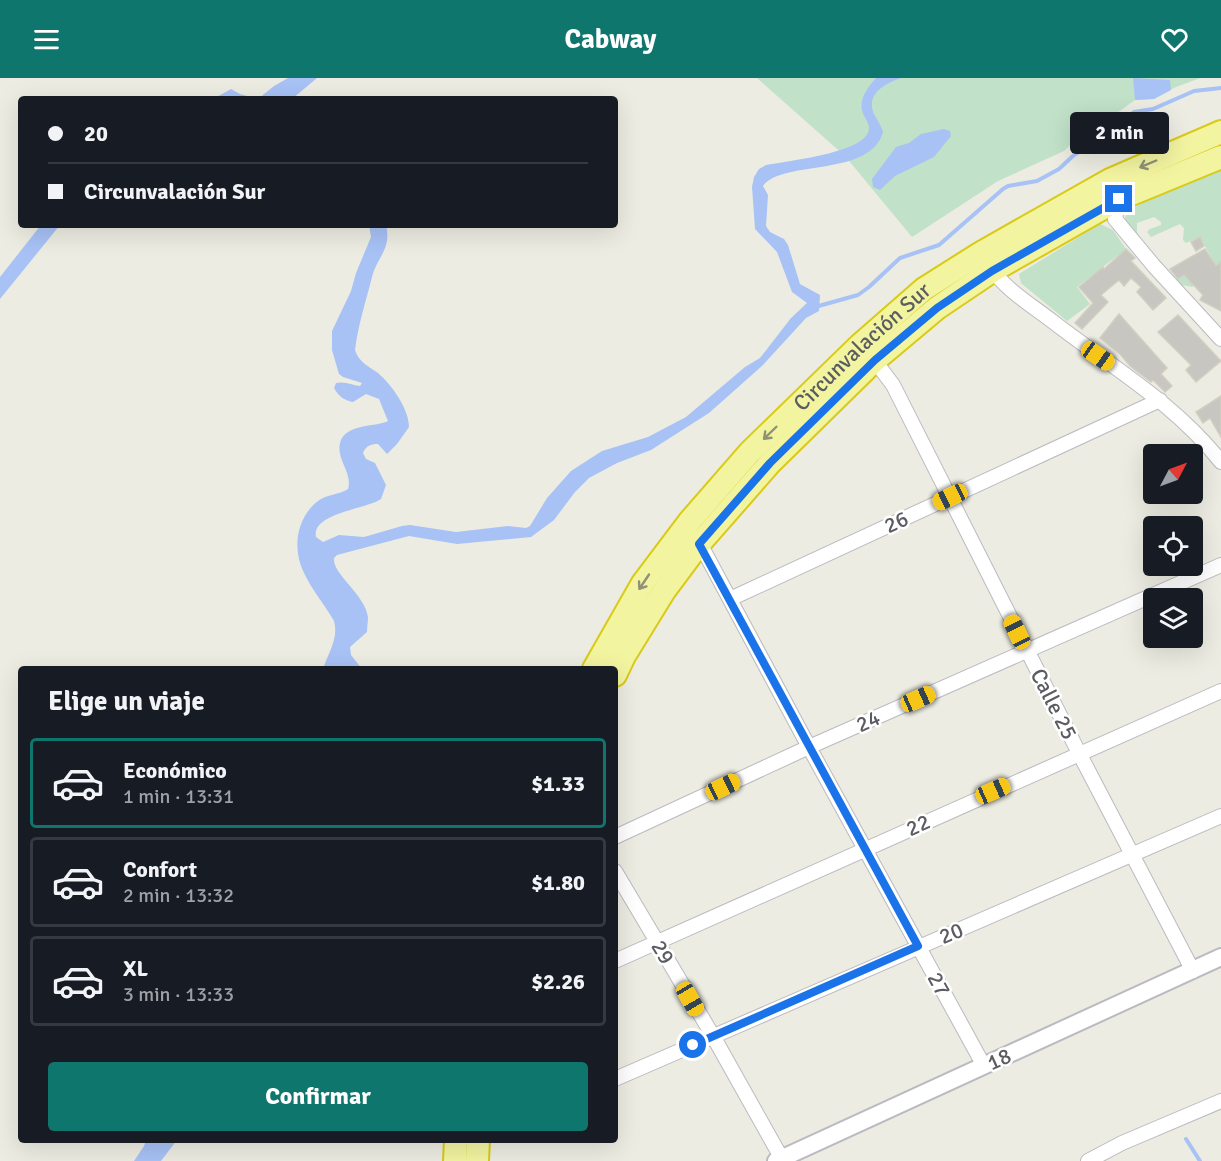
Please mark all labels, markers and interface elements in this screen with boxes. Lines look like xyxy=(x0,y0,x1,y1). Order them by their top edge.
icon: menu xyxy=(30,23,63,56)
text: Cabway xyxy=(565,23,656,56)
icon: heart xyxy=(1158,23,1191,56)
callout: 2 min xyxy=(1070,112,1168,154)
text: 20 xyxy=(84,120,108,147)
text: 2 min xyxy=(1095,120,1144,145)
one-way arrow xyxy=(1139,159,1158,170)
text: Circunvalación Sur xyxy=(84,178,265,205)
route end xyxy=(1105,185,1132,212)
street label: Circunvalación Sur xyxy=(787,276,936,416)
car xyxy=(1078,338,1118,374)
one-way arrow xyxy=(762,426,777,440)
north arrow xyxy=(1143,444,1203,504)
map controls xyxy=(1143,444,1203,648)
car xyxy=(930,481,970,513)
street label: 26 xyxy=(880,505,912,539)
button: locate xyxy=(1143,516,1203,576)
one-way arrow xyxy=(638,573,650,590)
button: layers xyxy=(1143,588,1203,648)
car xyxy=(1001,612,1033,652)
street label: Calle 25 xyxy=(1025,664,1083,744)
car xyxy=(898,683,938,715)
text: Elige un viaje xyxy=(48,685,205,718)
street label: 24 xyxy=(852,704,884,738)
icon: car xyxy=(51,756,105,810)
text: Económico xyxy=(123,757,227,784)
text: $1.33 xyxy=(531,770,585,797)
car xyxy=(703,771,743,803)
car xyxy=(973,775,1013,807)
text: 1 min · 13:31 xyxy=(123,784,234,809)
street label: 22 xyxy=(902,808,934,842)
icon: car xyxy=(51,855,105,909)
text: Confort xyxy=(123,856,197,883)
text: $1.80 xyxy=(531,869,585,896)
text: 2 min · 13:32 xyxy=(123,883,234,908)
street label: 20 xyxy=(935,916,967,950)
street label: 29 xyxy=(645,935,681,969)
icon: car xyxy=(51,954,105,1008)
text: XL xyxy=(123,955,148,982)
street label: 27 xyxy=(921,967,957,1001)
text: $2.26 xyxy=(531,968,585,995)
car xyxy=(673,979,707,1019)
text: 3 min · 13:33 xyxy=(123,982,234,1007)
route start xyxy=(679,1031,706,1058)
street label: 18 xyxy=(983,1042,1015,1076)
button: Confirmar xyxy=(48,1062,588,1131)

